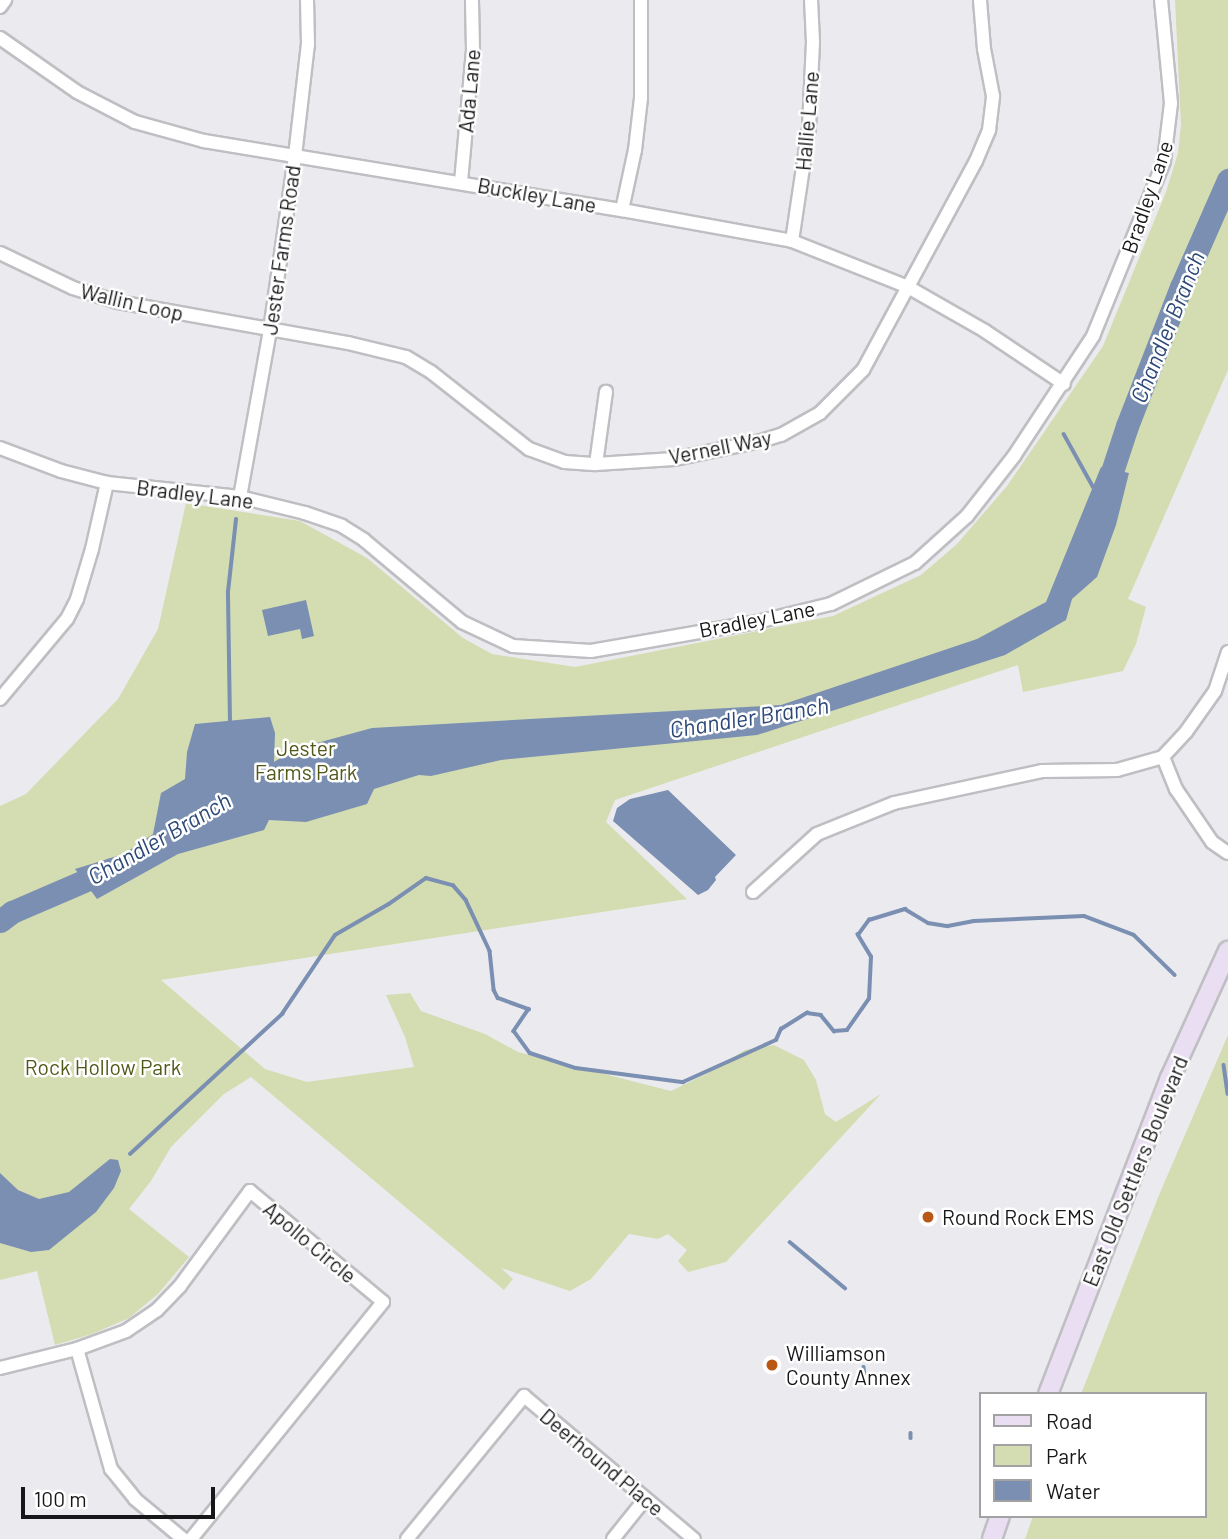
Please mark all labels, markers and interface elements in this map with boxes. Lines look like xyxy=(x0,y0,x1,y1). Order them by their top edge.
street label: Ada Lane xyxy=(453,48,485,134)
street label: Hallie Lane xyxy=(790,70,824,172)
street label: Bradley Lane xyxy=(1116,137,1178,257)
street label: Jester Farms Road xyxy=(257,163,305,337)
street label: Buckley Lane xyxy=(476,172,598,218)
water label: Chandler Branch xyxy=(1124,247,1210,407)
street label: Wallin Loop xyxy=(78,278,186,326)
street label: Vernell Way xyxy=(666,425,774,469)
street label: Bradley Lane xyxy=(135,474,255,514)
street label: Bradley Lane xyxy=(697,595,817,643)
water label: Chandler Branch xyxy=(667,691,831,743)
park label: Jester Farms Park xyxy=(255,735,357,785)
water label: Chandler Branch xyxy=(82,786,236,890)
street label: East Old Settlers Boulevard xyxy=(1077,1052,1193,1290)
park label: Rock Hollow Park xyxy=(25,1054,181,1080)
street label: Apollo Circle xyxy=(258,1196,362,1288)
place label: Round Rock EMS xyxy=(942,1204,1094,1230)
marker: Round Rock EMS xyxy=(920,1209,936,1225)
place label: Williamson County Annex xyxy=(786,1340,910,1390)
marker: Williamson County Annex xyxy=(764,1357,780,1373)
legend xyxy=(979,1392,1207,1518)
street label: Deerhound Place xyxy=(535,1403,669,1521)
text: Road xyxy=(1046,1408,1092,1433)
text: Park xyxy=(1046,1443,1087,1468)
scale bar xyxy=(24,1472,219,1516)
text: Water xyxy=(1046,1478,1100,1503)
text: 100 m xyxy=(34,1486,87,1511)

